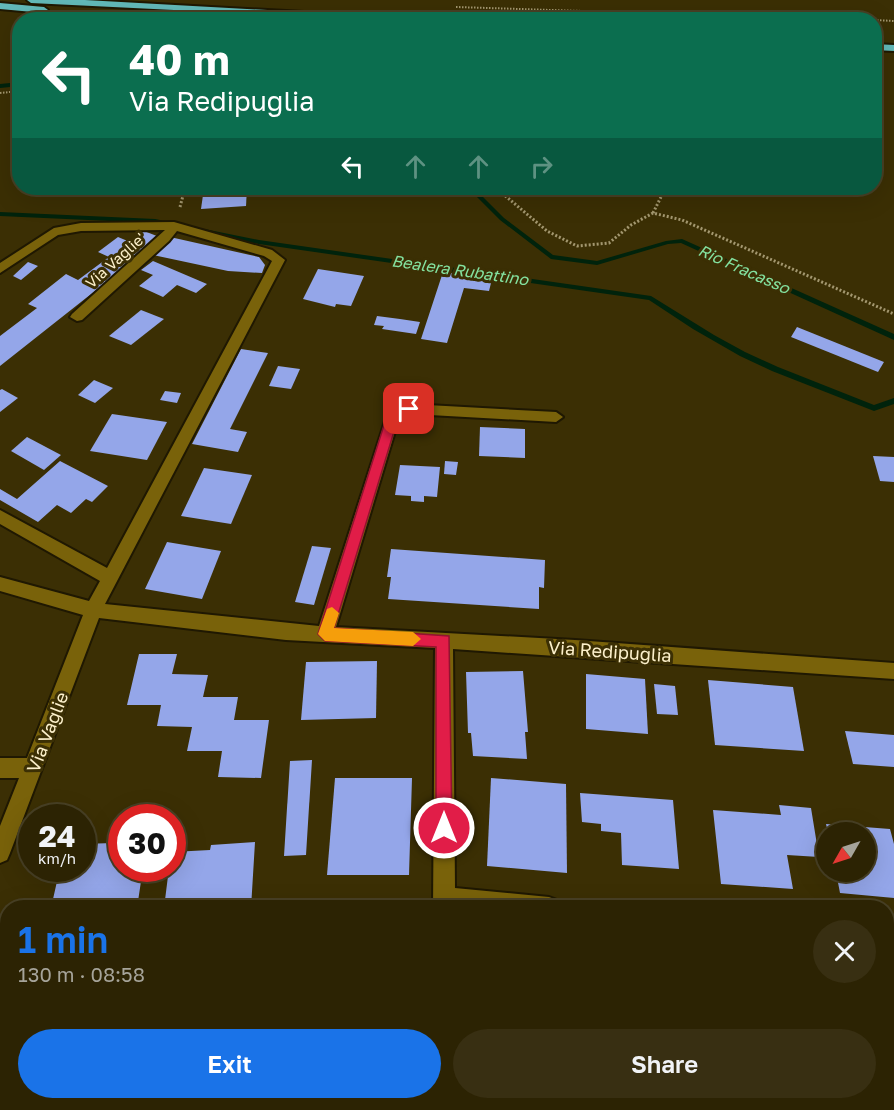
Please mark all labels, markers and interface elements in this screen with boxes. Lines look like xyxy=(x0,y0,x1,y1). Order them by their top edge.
text: 40 m xyxy=(129,34,230,84)
icon: left xyxy=(30,36,108,114)
text: Via Redipuglia xyxy=(129,85,315,117)
icon: left xyxy=(336,150,369,183)
icon: ahead xyxy=(399,150,432,183)
icon: ahead xyxy=(462,150,495,183)
icon: right xyxy=(525,150,558,183)
street label: Via Vaglie' xyxy=(82,229,148,291)
water label: Rio Fracasso xyxy=(695,240,794,299)
water label: Bealera Rubattino xyxy=(390,251,531,290)
pin xyxy=(383,383,434,434)
icon: arrive xyxy=(392,392,425,425)
street label: Via Redipuglia xyxy=(548,636,672,666)
street label: Via Vaglie xyxy=(22,688,72,776)
position arrow xyxy=(412,796,476,860)
speed limit sign: 30 xyxy=(108,804,186,882)
text: 24 xyxy=(38,818,76,854)
north arrow xyxy=(816,822,876,882)
map controls xyxy=(816,822,876,882)
text: km/h xyxy=(38,849,76,867)
text: 1 min xyxy=(18,918,108,961)
button: close xyxy=(813,920,876,983)
text: 130 m · 08:58 xyxy=(18,962,145,986)
button: Exit xyxy=(18,1029,441,1098)
button: Share xyxy=(453,1029,876,1098)

